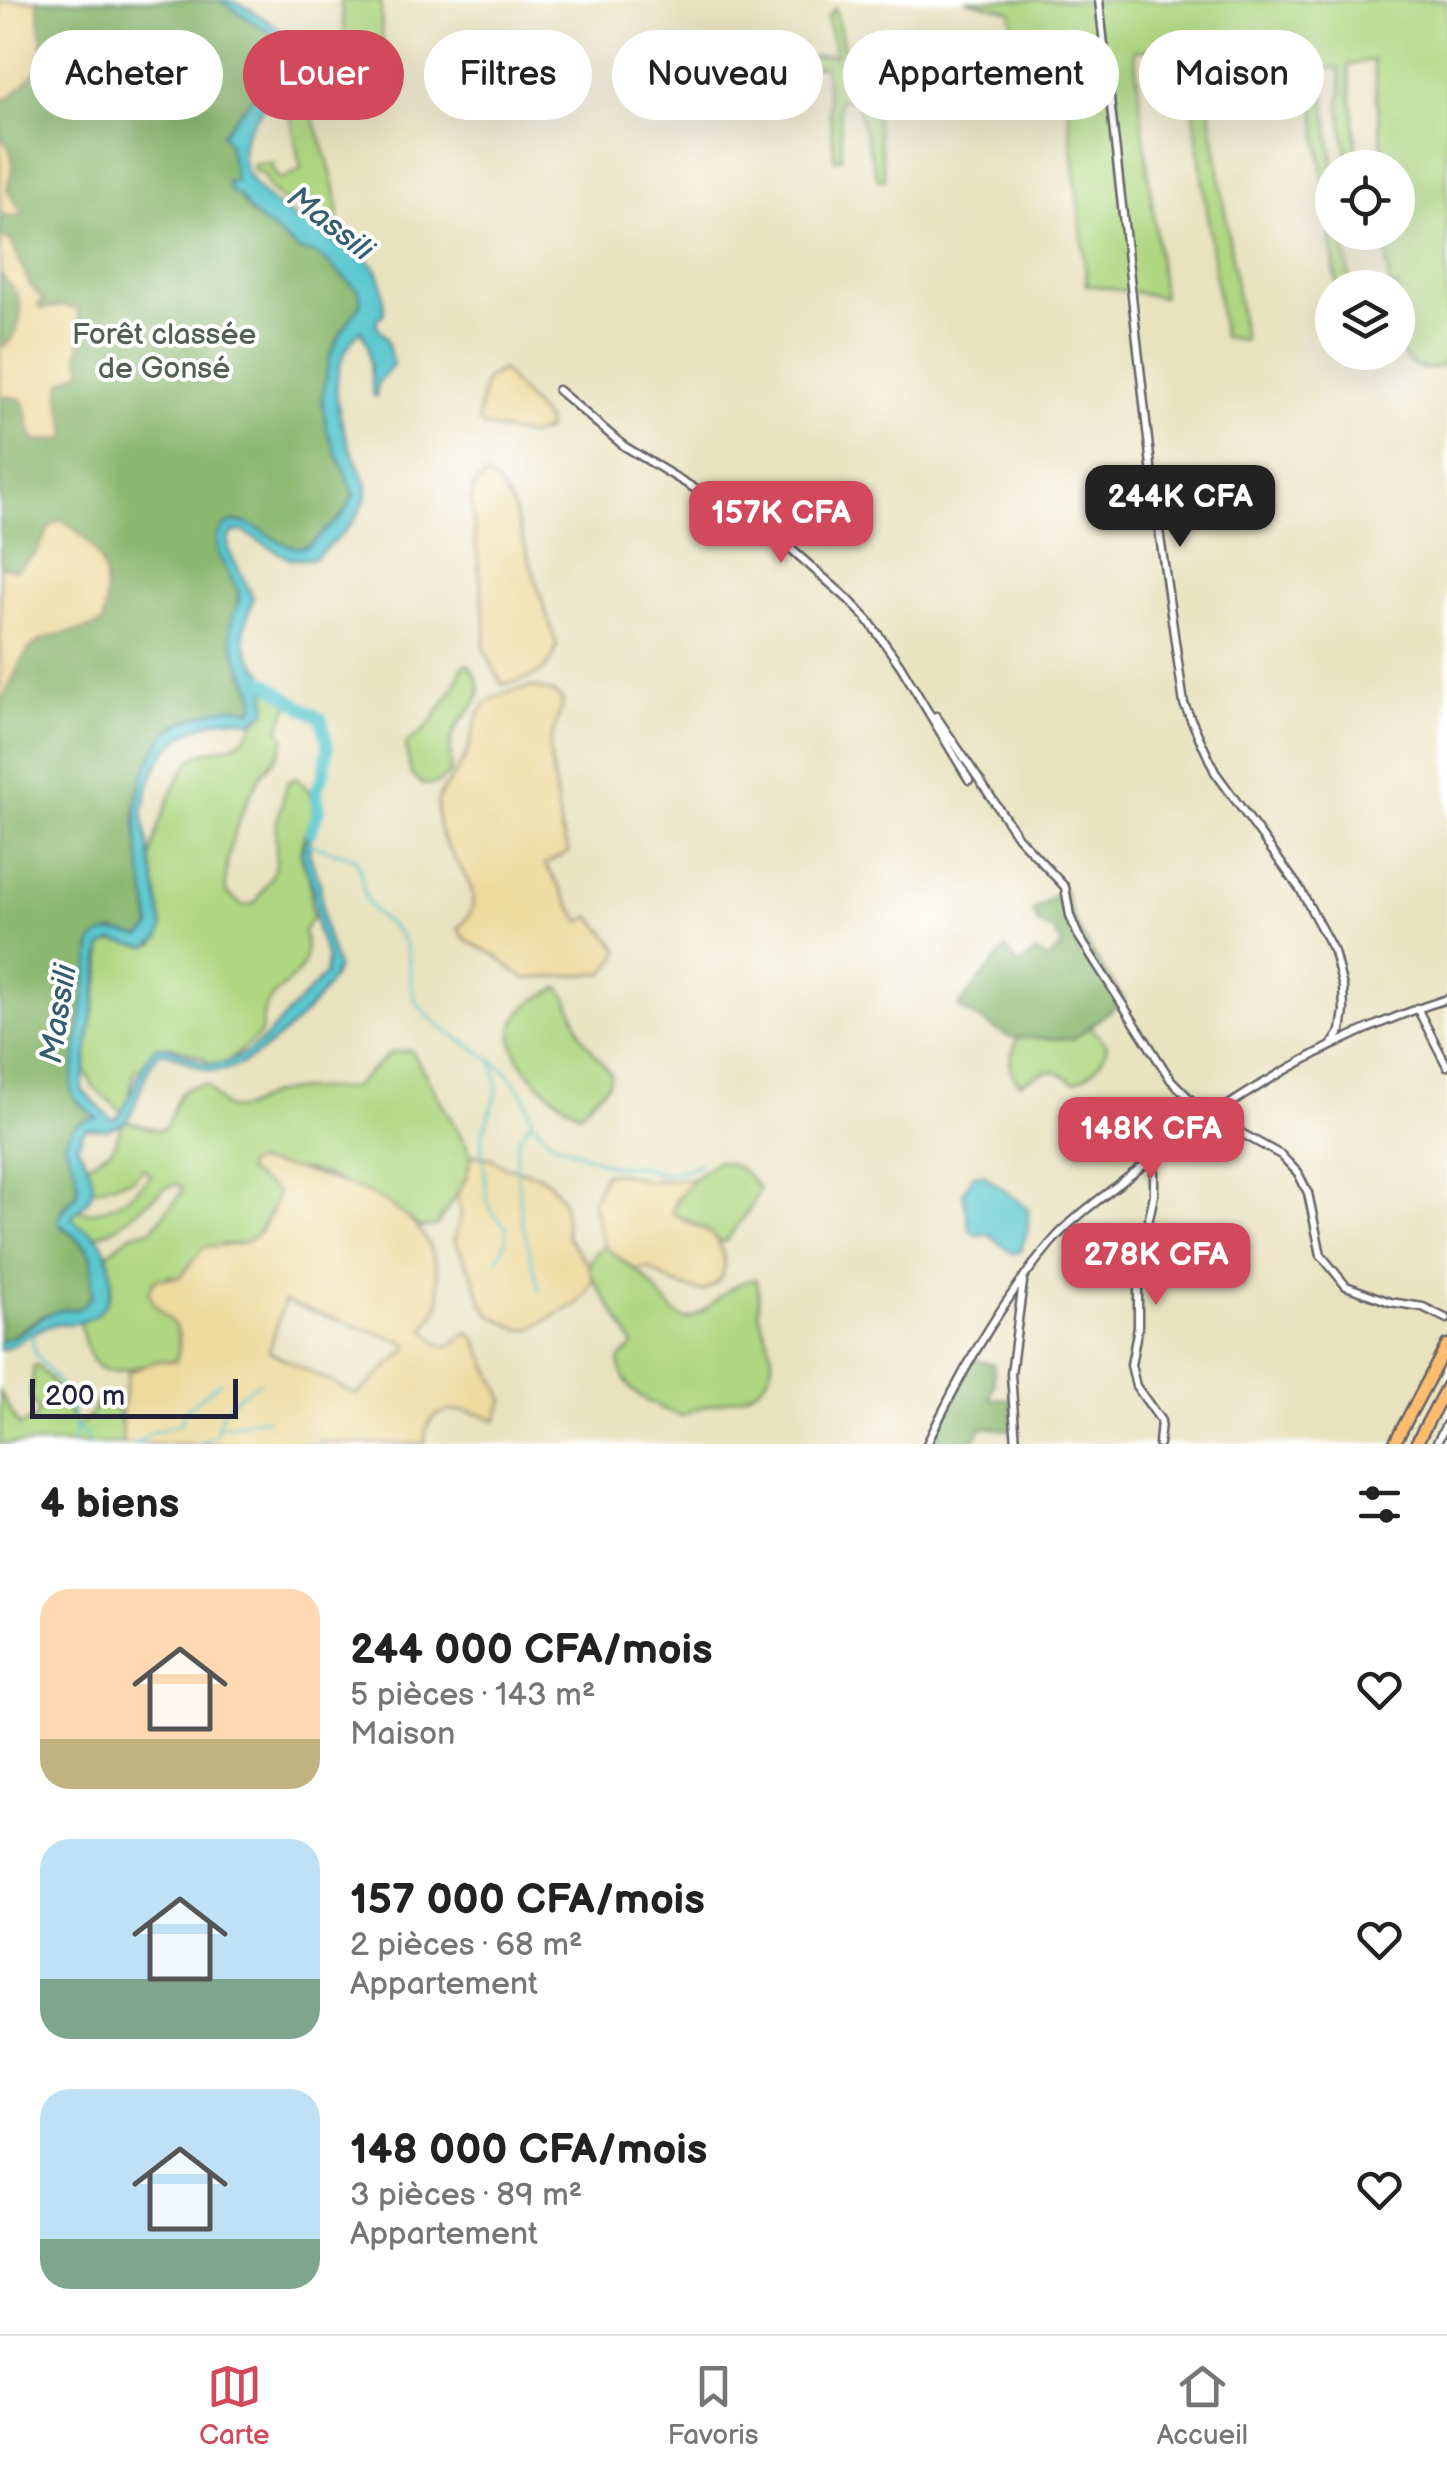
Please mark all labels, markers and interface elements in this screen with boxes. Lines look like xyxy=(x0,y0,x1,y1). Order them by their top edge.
chip: Acheter xyxy=(30,30,223,120)
chip: Louer xyxy=(243,30,404,120)
chip: Filtres xyxy=(424,30,592,120)
chip: Nouveau xyxy=(612,30,823,120)
chip: Appartement xyxy=(843,30,1119,120)
chip: Maison xyxy=(1139,30,1324,120)
map controls xyxy=(1315,150,1415,370)
button: locate xyxy=(1315,150,1415,250)
water label: Massili xyxy=(279,178,383,271)
button: layers xyxy=(1315,270,1415,370)
park label: Forêt classée de Gonsé xyxy=(72,317,256,387)
pin: 244K CFA xyxy=(1077,465,1283,550)
text: 244K CFA xyxy=(1107,478,1253,517)
pin: 157K CFA xyxy=(678,481,884,566)
text: 157K CFA xyxy=(711,494,851,533)
water label: Massili xyxy=(32,960,86,1066)
pin: 148K CFA xyxy=(1048,1097,1254,1182)
text: 148K CFA xyxy=(1080,1110,1222,1149)
pin: 278K CFA xyxy=(1053,1223,1259,1308)
text: 278K CFA xyxy=(1083,1236,1229,1275)
scale bar xyxy=(30,1374,238,1418)
text: 200 m xyxy=(45,1380,125,1413)
icon: filters xyxy=(1352,1477,1407,1532)
text: 4 biens xyxy=(40,1479,179,1530)
text: 244 000 CFA/mois xyxy=(350,1625,713,1676)
icon: home xyxy=(120,1629,240,1749)
icon: heart xyxy=(1352,1662,1407,1717)
text: 5 pièces · 143 m² xyxy=(350,1676,596,1715)
text: Maison xyxy=(350,1715,455,1754)
text: 157 000 CFA/mois xyxy=(350,1875,705,1926)
icon: home xyxy=(120,1879,240,1999)
icon: heart xyxy=(1352,1912,1407,1967)
text: 2 pièces · 68 m² xyxy=(350,1926,583,1965)
text: Appartement xyxy=(350,1965,538,2004)
text: 148 000 CFA/mois xyxy=(350,2125,707,2176)
icon: home xyxy=(120,2129,240,2249)
icon: heart xyxy=(1352,2162,1407,2217)
text: 3 pièces · 89 m² xyxy=(350,2176,582,2215)
text: Appartement xyxy=(350,2215,538,2254)
tab: Carte xyxy=(199,2359,270,2452)
tab: Favoris xyxy=(667,2359,759,2452)
tab: Accueil xyxy=(1157,2359,1248,2452)

